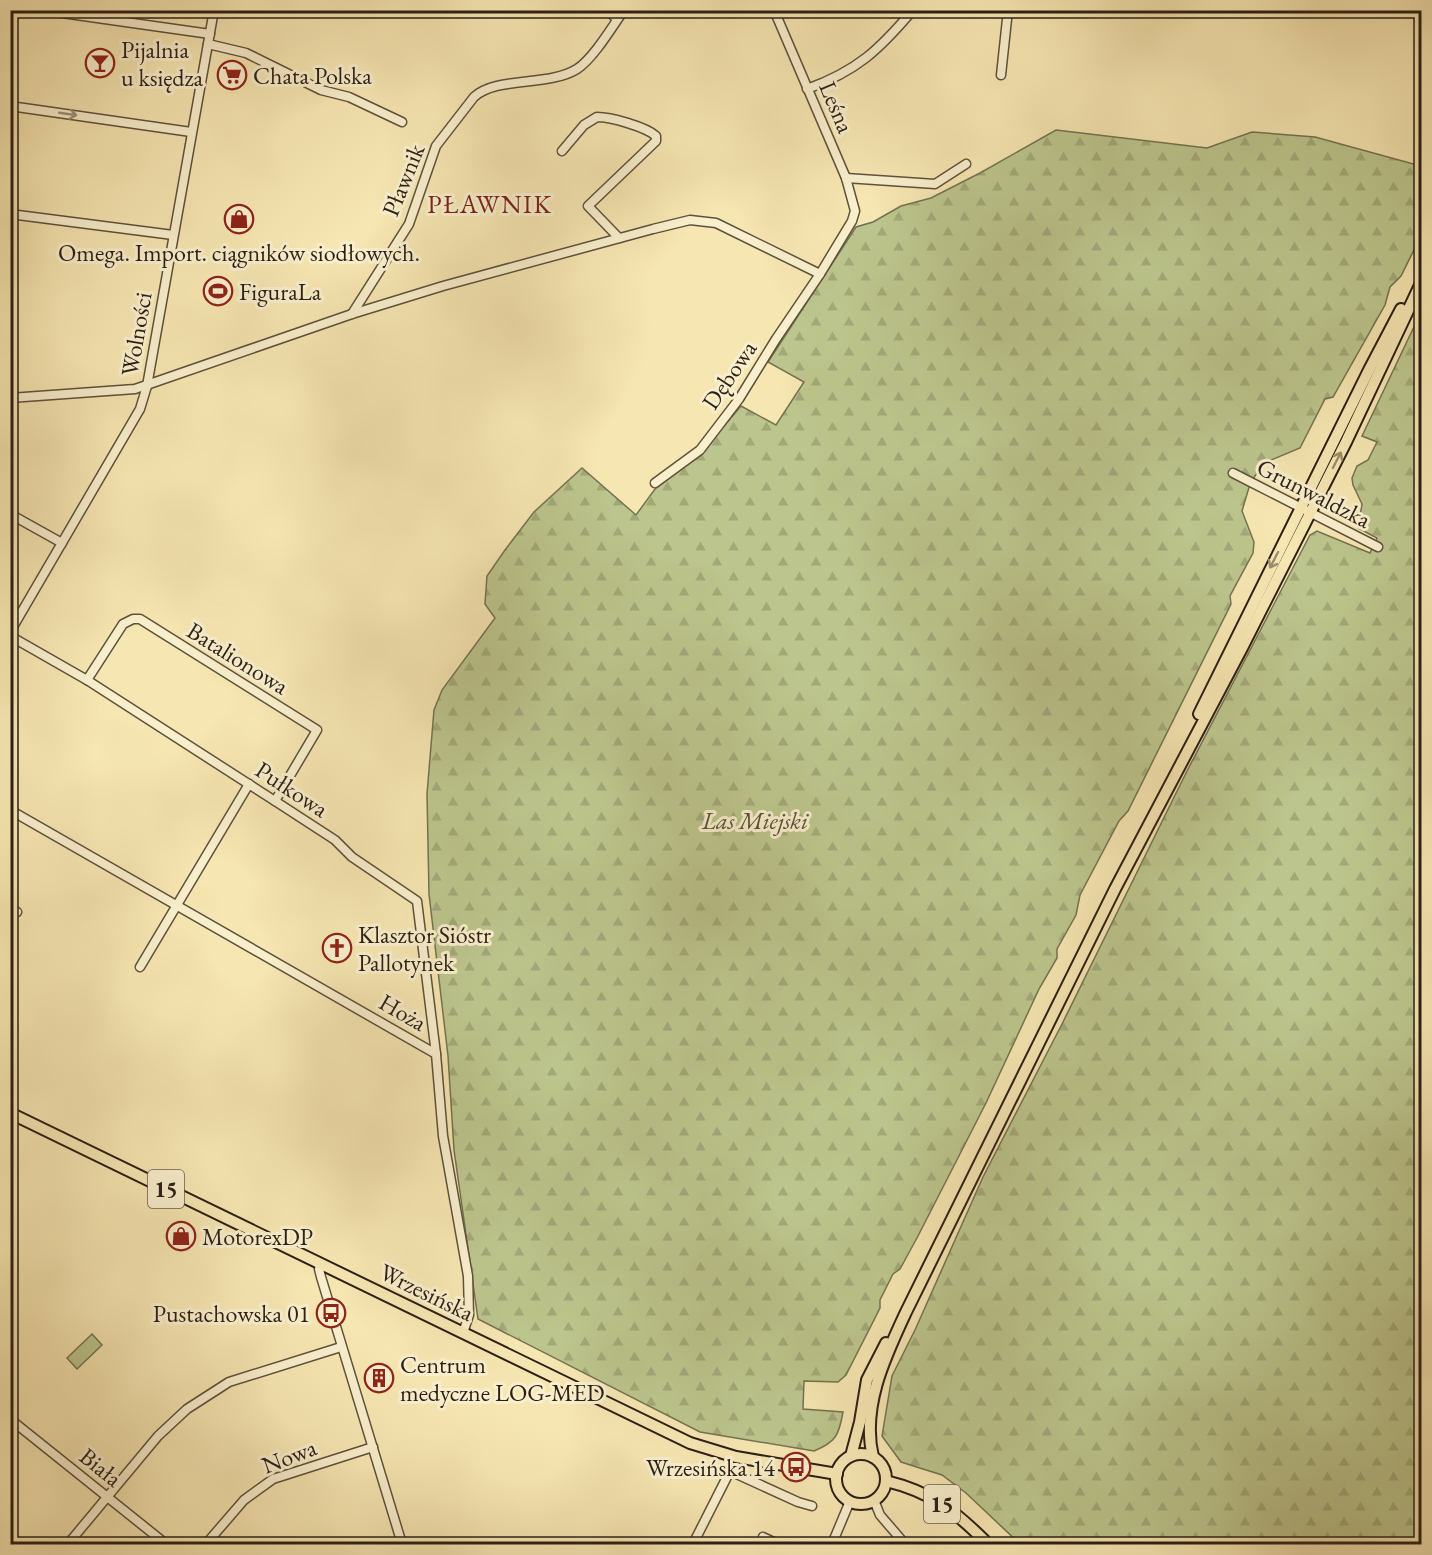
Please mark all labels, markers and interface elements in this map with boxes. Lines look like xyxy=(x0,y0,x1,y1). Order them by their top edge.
place label: Pijalnia u księdza xyxy=(121,34,203,93)
bar icon: Pijalnia u księdza xyxy=(84,47,116,79)
supermarket icon: Chata Polska xyxy=(216,59,248,91)
place label: Chata Polska xyxy=(253,60,372,91)
street label: Leśna xyxy=(812,76,862,138)
one-way arrow xyxy=(58,109,78,120)
street label: Pławnik xyxy=(375,139,432,221)
district label: PŁAWNIK xyxy=(427,187,553,221)
shop icon: Omega. Import. ciągników siodłowych. xyxy=(223,203,255,235)
place label: Omega. Import. ciągników siodłowych. xyxy=(58,237,420,268)
sports icon: FiguraLa xyxy=(202,275,234,307)
place label: FiguraLa xyxy=(239,276,322,307)
street label: Wolności xyxy=(113,289,159,378)
street label: Dębowa xyxy=(695,334,764,416)
street label: Grunwaldzka xyxy=(1252,451,1377,535)
one-way arrow xyxy=(1332,451,1343,469)
one-way arrow xyxy=(1268,551,1280,569)
street label: Batalionowa xyxy=(181,615,295,702)
street label: Pułkowa xyxy=(250,754,335,824)
park label: Las Miejski xyxy=(701,805,809,836)
place label: Klasztor Sióstr Pallotynek xyxy=(358,919,491,978)
church icon: Klasztor Sióstr Pallotynek xyxy=(321,932,353,964)
street label: Hoża xyxy=(374,986,433,1038)
road number: 15 xyxy=(148,1170,184,1208)
shop icon: MotorexDP xyxy=(165,1220,197,1252)
place label: MotorexDP xyxy=(202,1221,313,1252)
street label: Wrzesińska xyxy=(375,1256,480,1328)
bus stop icon: Pustachowska 01 xyxy=(315,1297,347,1329)
place label: Pustachowska 01 xyxy=(153,1298,310,1329)
place label: Centrum medyczne LOG-MED xyxy=(400,1349,605,1408)
building icon: Centrum medyczne LOG-MED xyxy=(363,1362,395,1394)
street label: Nowa xyxy=(257,1431,321,1481)
street label: Biała xyxy=(73,1441,129,1494)
bus stop icon: Wrzesińska 14 xyxy=(780,1451,812,1483)
place label: Wrzesińska 14 xyxy=(646,1452,775,1483)
road number: 15 xyxy=(924,1485,960,1523)

